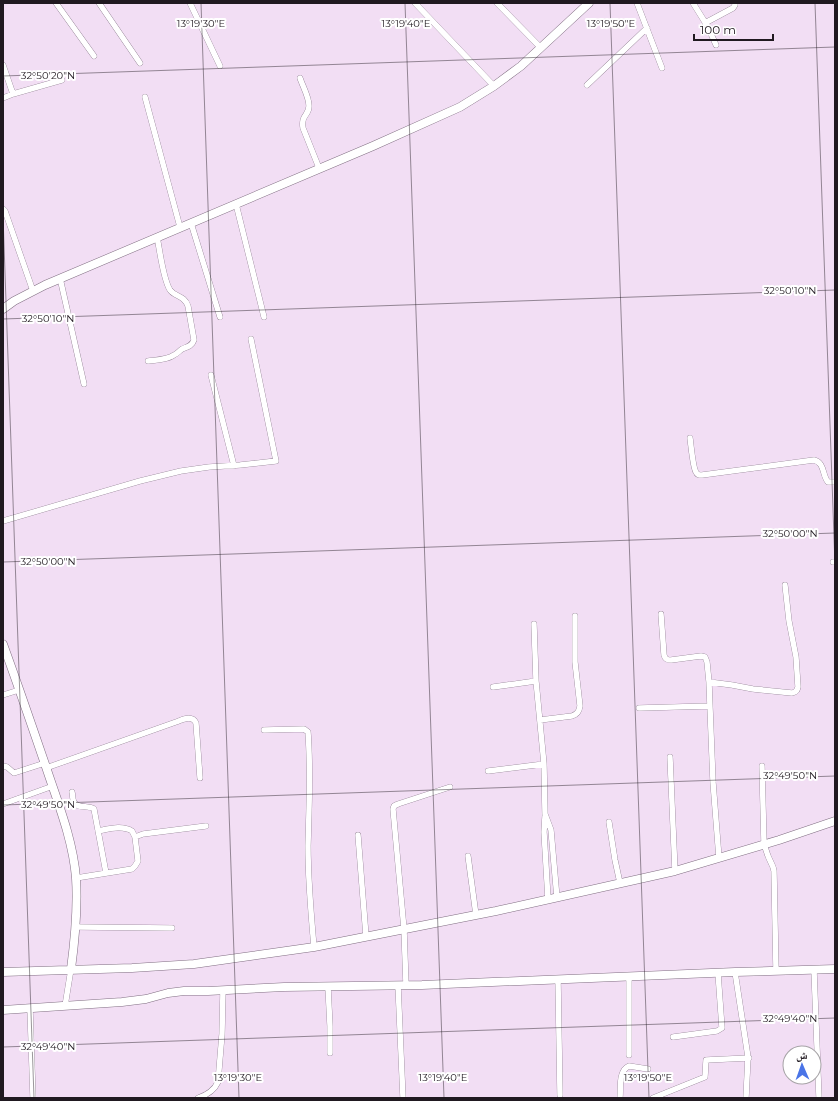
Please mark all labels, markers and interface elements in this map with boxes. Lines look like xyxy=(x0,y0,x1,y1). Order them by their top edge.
scale bar xyxy=(694,16,773,42)
text: 13°19'30"E xyxy=(177,17,226,30)
text: 13°19'40"E xyxy=(382,17,431,30)
text: 13°19'50"E xyxy=(587,17,635,30)
text: 100 m xyxy=(700,22,736,37)
text: 32°50'20"N xyxy=(21,69,75,82)
text: 32°50'10"N xyxy=(764,284,816,297)
text: 32°50'10"N xyxy=(22,312,74,325)
text: 32°50'00"N xyxy=(762,527,818,540)
text: 32°50'00"N xyxy=(20,555,76,568)
text: 32°49'50"N xyxy=(763,769,817,782)
text: 32°49'50"N xyxy=(21,798,75,811)
text: 32°49'40"N xyxy=(763,1012,817,1025)
text: 32°49'40"N xyxy=(21,1040,75,1053)
north arrow xyxy=(782,1045,822,1085)
text: ش xyxy=(796,1048,808,1063)
text: 13°19'30"E xyxy=(214,1071,263,1084)
text: 13°19'40"E xyxy=(419,1071,468,1084)
text: 13°19'50"E xyxy=(624,1071,672,1084)

